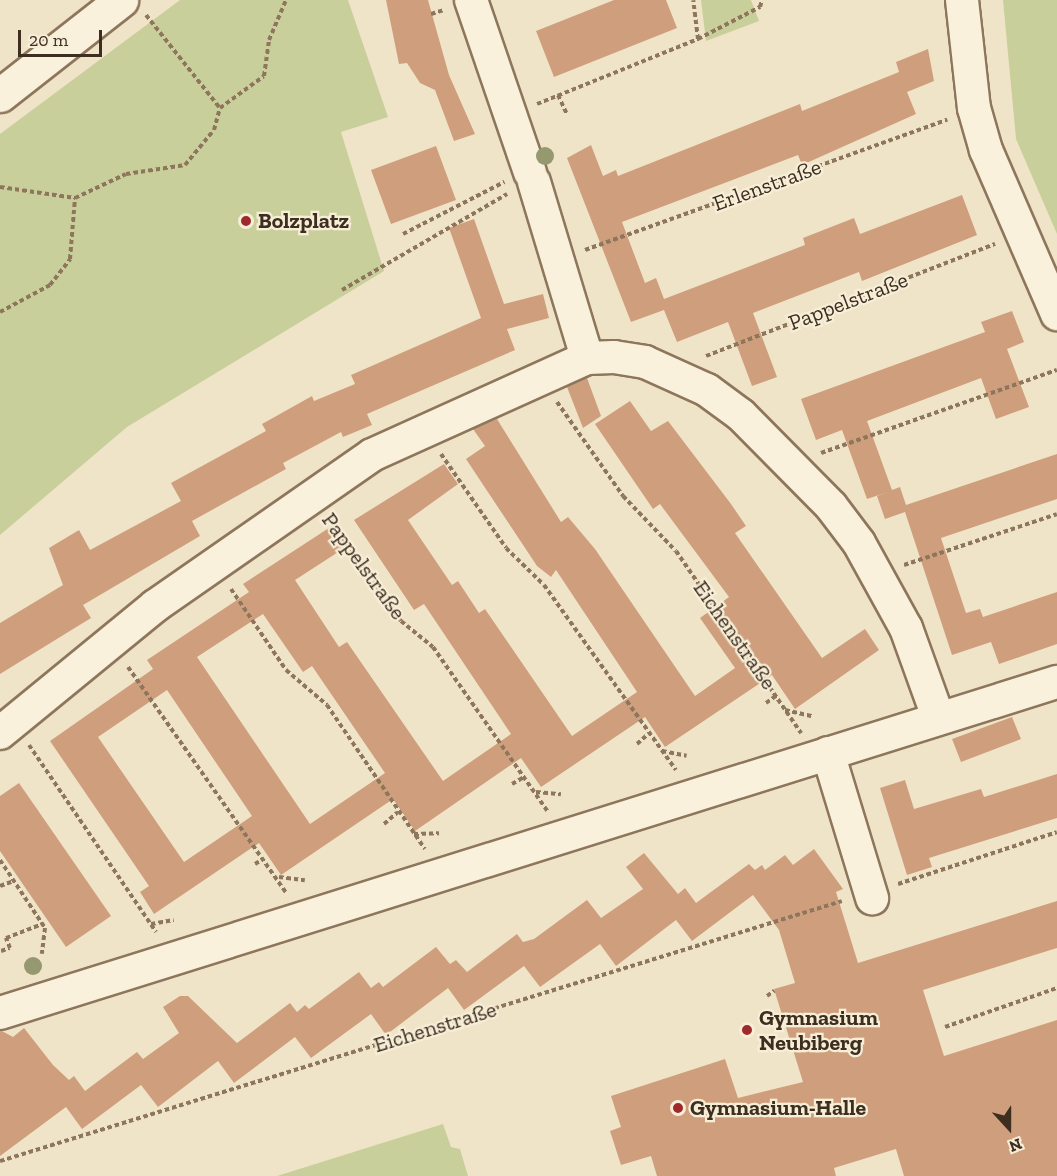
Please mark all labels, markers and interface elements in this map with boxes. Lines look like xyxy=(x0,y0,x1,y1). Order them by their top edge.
scale bar xyxy=(21,18,105,56)
text: 20 m xyxy=(29,29,68,51)
street label: Erlenstraße xyxy=(709,153,825,217)
place label: Bolzplatz xyxy=(258,208,349,234)
marker: Bolzplatz xyxy=(239,214,253,228)
street label: Pappelstraße xyxy=(785,266,911,336)
street label: Pappelstraße xyxy=(316,507,412,625)
street label: Eichenstraße xyxy=(688,575,782,695)
street label: Eichenstraße xyxy=(370,996,500,1058)
place label: Gymnasium Neubiberg xyxy=(759,1004,878,1056)
marker: Gymnasium Neubiberg xyxy=(740,1023,754,1037)
place label: Gymnasium-Halle xyxy=(690,1095,866,1121)
north arrow xyxy=(979,1098,1039,1158)
marker: Gymnasium-Halle xyxy=(671,1101,685,1115)
text: N xyxy=(1007,1134,1025,1156)

